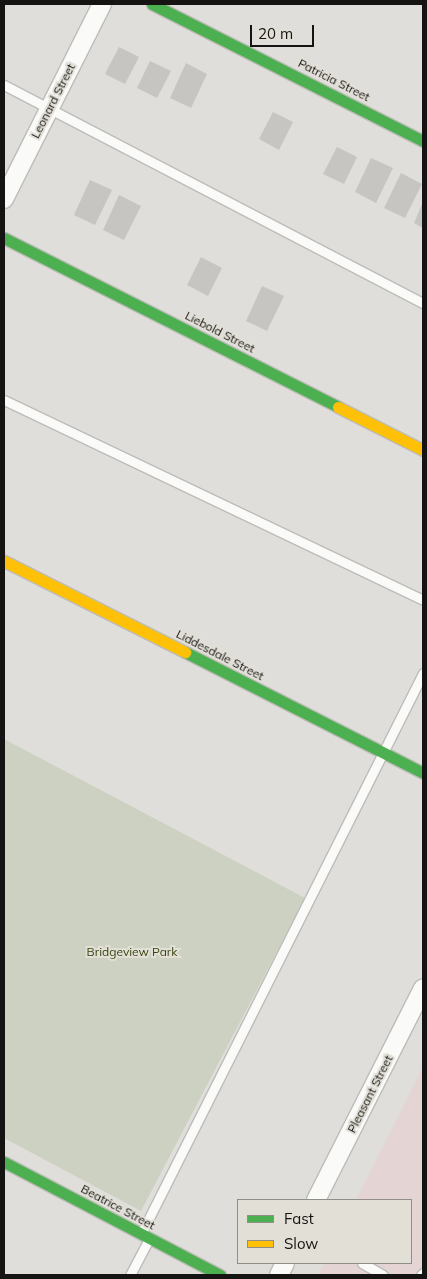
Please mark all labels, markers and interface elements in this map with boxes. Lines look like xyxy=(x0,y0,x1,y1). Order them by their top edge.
scale bar xyxy=(252,15,316,47)
text: 20 m xyxy=(258,24,293,43)
street label: Patricia Street xyxy=(296,56,372,104)
street label: Leonard Street xyxy=(28,61,78,141)
street label: Liebold Street xyxy=(183,308,257,356)
street label: Liddesdale Street xyxy=(174,627,266,683)
park label: Bridgeview Park xyxy=(87,945,177,959)
street label: Pleasant Street xyxy=(344,1053,396,1135)
street label: Beatrice Street xyxy=(78,1181,158,1233)
legend xyxy=(237,1199,412,1264)
text: Fast xyxy=(284,1209,314,1228)
text: Slow xyxy=(284,1234,318,1253)

